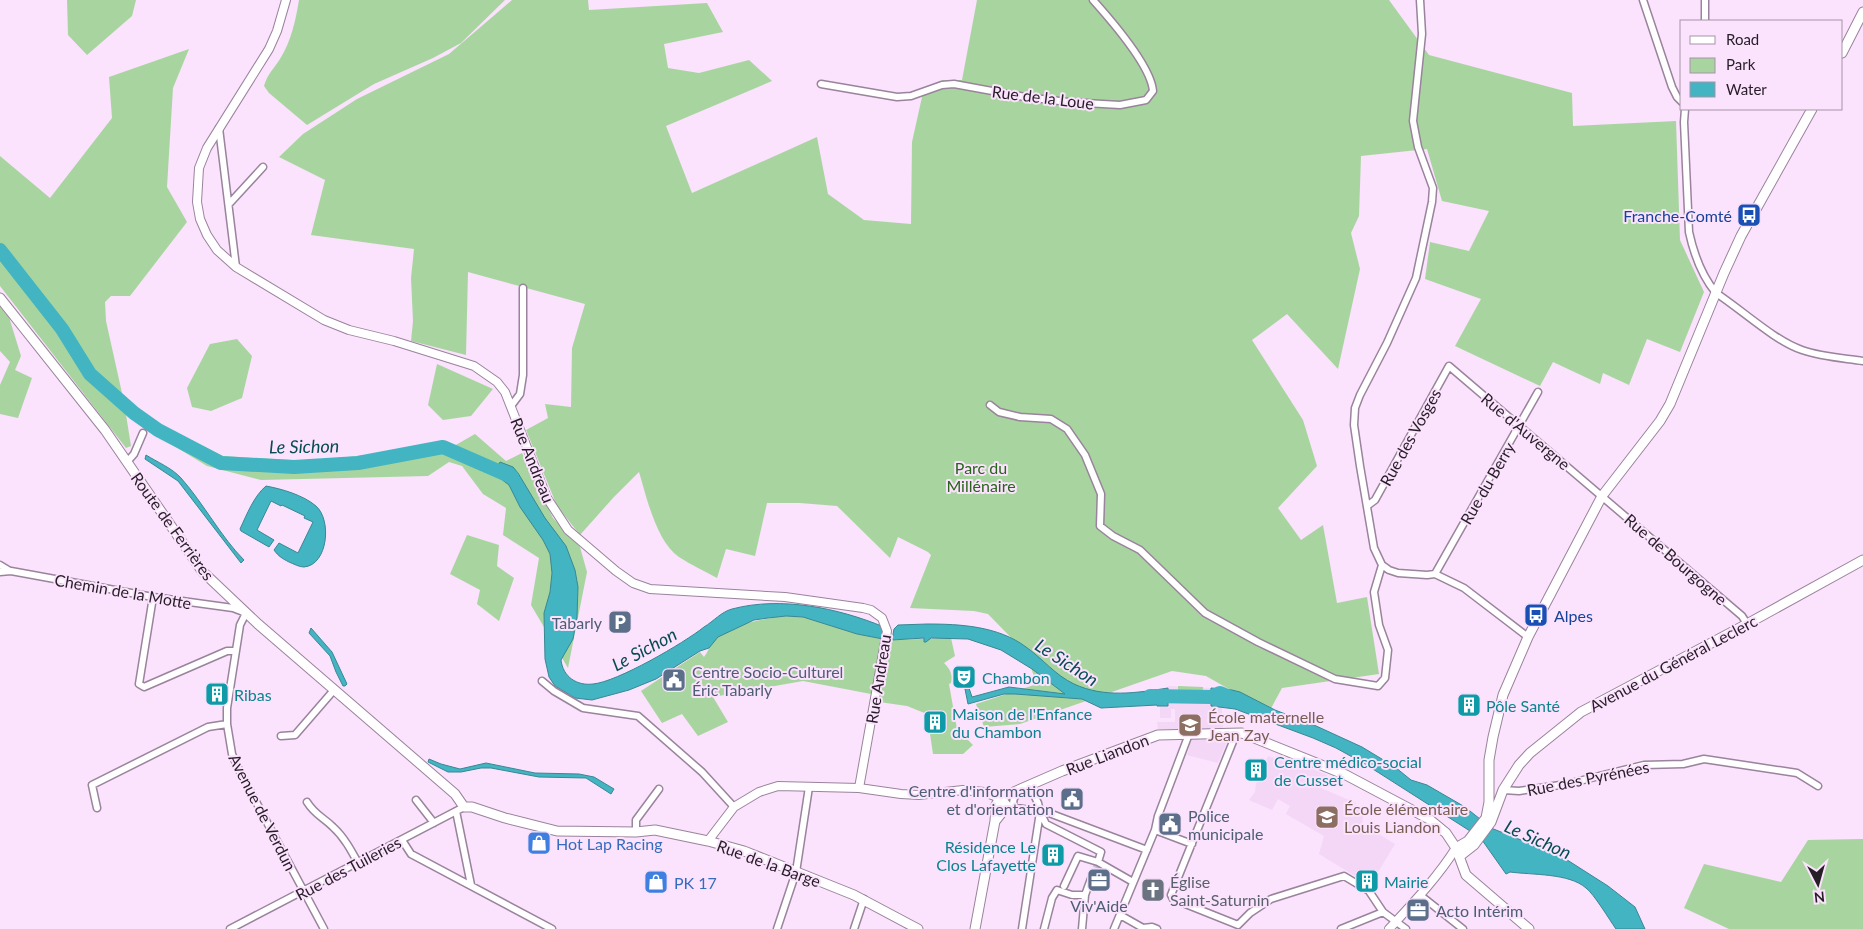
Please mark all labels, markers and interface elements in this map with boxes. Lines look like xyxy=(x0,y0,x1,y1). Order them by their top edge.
legend xyxy=(1680,20,1843,110)
text: Road xyxy=(1726,30,1759,48)
text: Park xyxy=(1726,55,1756,73)
text: Water xyxy=(1726,80,1767,98)
street label: Rue de la Loue xyxy=(991,81,1095,113)
bus stop icon: Franche-Comté xyxy=(1736,202,1762,228)
place label: Franche-Comté xyxy=(1623,206,1732,225)
street label: Rue des Vosges xyxy=(1375,385,1445,489)
street label: Rue d'Auvergne xyxy=(1478,388,1574,474)
street label: Rue Andreau xyxy=(507,415,559,505)
water label: Le Sichon xyxy=(269,434,339,458)
street label: Rue du Berry xyxy=(1456,438,1519,527)
park label: Parc du Millénaire xyxy=(946,458,1016,495)
street label: Route de Ferrières xyxy=(127,468,219,584)
street label: Rue de Bourgogne xyxy=(1621,509,1731,609)
street label: Chemin de la Motte xyxy=(53,570,193,612)
bus stop icon: Alpes xyxy=(1523,602,1549,628)
place label: Alpes xyxy=(1554,606,1593,625)
parking icon: Tabarly xyxy=(607,609,633,635)
street label: Avenue du Général Leclerc xyxy=(1586,611,1760,715)
place label: Tabarly xyxy=(552,613,603,632)
water label: Le Sichon xyxy=(608,623,680,675)
street label: Rue Andreau xyxy=(862,633,894,725)
water label: Le Sichon xyxy=(1031,634,1103,690)
place label: Centre Socio-Culturel Éric Tabarly xyxy=(692,662,843,699)
theatre icon: Chambon xyxy=(951,664,977,690)
public building icon: Centre Socio-Culturel Éric Tabarly xyxy=(661,667,687,693)
place label: Chambon xyxy=(982,668,1050,687)
building icon: Ribas xyxy=(204,681,230,707)
place label: Ribas xyxy=(234,685,272,704)
building icon: Pôle Santé xyxy=(1456,692,1482,718)
place label: Pôle Santé xyxy=(1486,696,1560,715)
place label: Maison de l'Enfance du Chambon xyxy=(952,704,1092,741)
place label: École maternelle Jean Zay xyxy=(1208,707,1324,744)
building icon: Maison de l'Enfance du Chambon xyxy=(922,709,948,735)
school or university icon: École maternelle Jean Zay xyxy=(1177,712,1203,738)
street label: Rue Liandon xyxy=(1063,730,1151,778)
street label: Avenue de Verdun xyxy=(225,750,301,874)
place label: Centre médico-social de Cusset xyxy=(1274,752,1422,789)
building icon: Centre médico-social de Cusset xyxy=(1243,757,1269,783)
street label: Rue des Pyrénées xyxy=(1525,757,1651,799)
place label: Centre d'information et d'orientation xyxy=(908,781,1054,818)
public building icon: Centre d'information et d'orientation xyxy=(1059,786,1085,812)
place label: École élémentaire Louis Liandon xyxy=(1344,799,1468,836)
school or university icon: École élémentaire Louis Liandon xyxy=(1314,804,1340,830)
place label: Police municipale xyxy=(1188,806,1263,843)
public building icon: Police municipale xyxy=(1157,811,1183,837)
water label: Le Sichon xyxy=(1501,815,1575,863)
shop icon: Hot Lap Racing xyxy=(526,830,552,856)
street label: Rue des Tuileries xyxy=(292,832,404,904)
place label: Hot Lap Racing xyxy=(556,834,663,853)
street label: Rue de la Barge xyxy=(715,835,823,891)
place label: Résidence Le Clos Lafayette xyxy=(936,837,1036,874)
building icon: Résidence Le Clos Lafayette xyxy=(1040,842,1066,868)
north arrow xyxy=(1793,859,1843,909)
office icon: Viv'Aide xyxy=(1086,867,1112,893)
building icon: Mairie xyxy=(1354,868,1380,894)
shop icon: PK 17 xyxy=(643,869,669,895)
place label: Église Saint-Saturnin xyxy=(1170,872,1269,909)
place label: Mairie xyxy=(1384,872,1429,891)
place label: PK 17 xyxy=(674,873,717,892)
church icon: Église Saint-Saturnin xyxy=(1140,877,1166,903)
text: N xyxy=(1813,888,1826,906)
place label: Viv'Aide xyxy=(1070,896,1128,915)
office icon: Acto Intérim xyxy=(1405,897,1431,923)
place label: Acto Intérim xyxy=(1436,901,1523,920)

